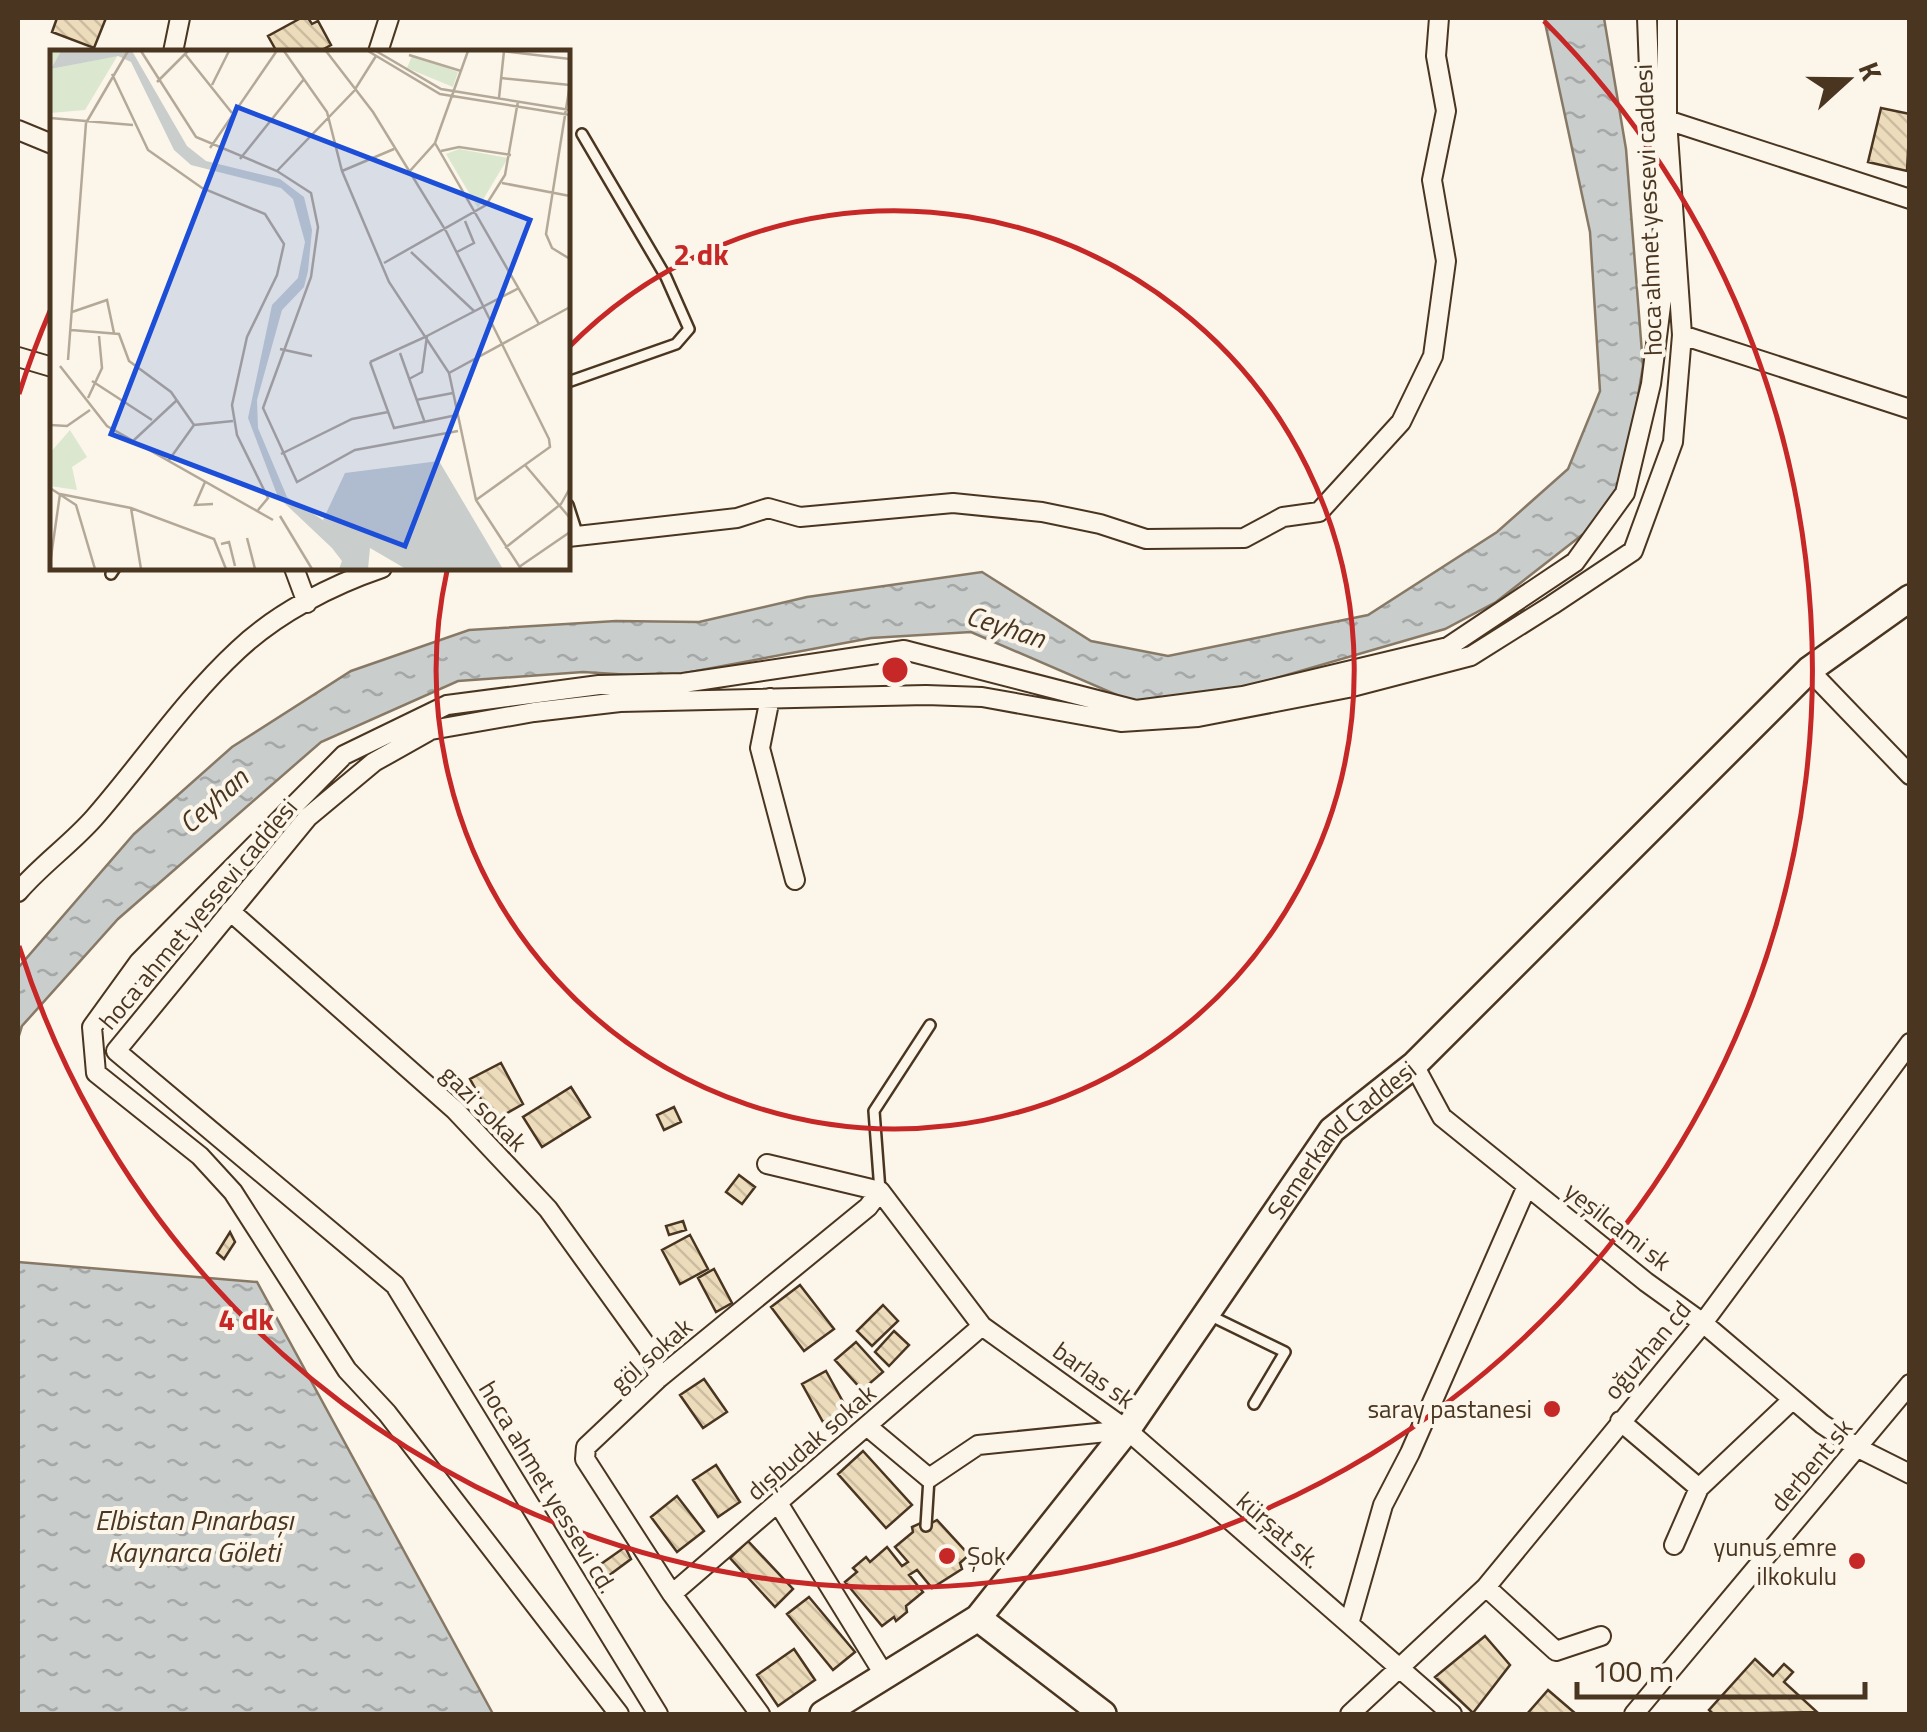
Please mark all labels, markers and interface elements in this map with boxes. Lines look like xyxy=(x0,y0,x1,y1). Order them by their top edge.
north arrow xyxy=(1797,30,1897,130)
inset map xyxy=(50,50,570,570)
text: K xyxy=(1848,55,1894,87)
street label: hoca ahmet yessevi caddesi xyxy=(1624,63,1672,357)
text: 2 dk xyxy=(673,231,729,277)
water label: Ceyhan xyxy=(961,593,1052,659)
centre of rings xyxy=(877,652,913,688)
water label: Ceyhan xyxy=(168,756,258,843)
street label: hoca ahmet yessevi caddesi xyxy=(90,790,306,1038)
street label: Semerkand Caddesi xyxy=(1257,1051,1425,1227)
street label: gazi sokak xyxy=(432,1056,536,1160)
street label: yeşilcami sk xyxy=(1557,1172,1679,1280)
street label: oğuzhan cd xyxy=(1594,1292,1700,1408)
text: 4 dk xyxy=(218,1296,274,1342)
street label: göl sokak xyxy=(601,1308,701,1402)
street label: barlas sk xyxy=(1045,1332,1143,1418)
street label: hoca ahmet yessevi cd. xyxy=(469,1374,627,1600)
street label: dışbudak sokak xyxy=(738,1375,884,1509)
place label: saray pastanesi xyxy=(1367,1390,1532,1428)
marker: saray pastanesi xyxy=(1541,1398,1563,1420)
street label: derbent sk xyxy=(1761,1410,1861,1520)
street label: kürşat sk. xyxy=(1228,1482,1330,1578)
water label: Elbistan Pınarbaşı Kaynarca Göleti xyxy=(95,1498,295,1573)
place label: yunus emre ilkokulu xyxy=(1713,1528,1837,1595)
place label: Şok xyxy=(967,1537,1006,1575)
marker: Şok xyxy=(936,1545,958,1567)
marker: yunus emre ilkokulu xyxy=(1846,1550,1868,1572)
scale bar xyxy=(1577,1637,1864,1699)
text: 100 m xyxy=(1592,1648,1674,1694)

